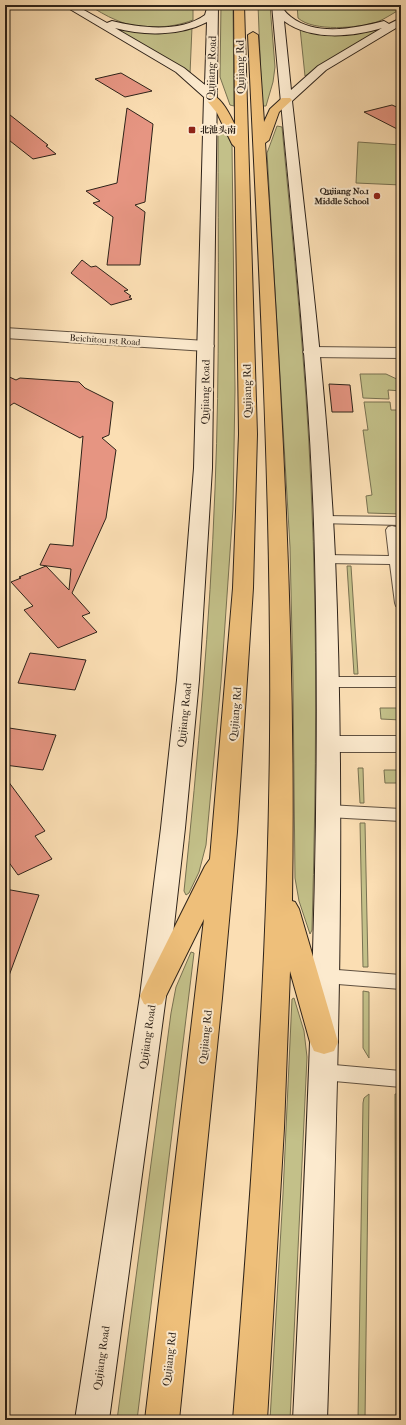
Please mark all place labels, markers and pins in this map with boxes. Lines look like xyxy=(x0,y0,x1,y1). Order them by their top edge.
place label: 北池头南 xyxy=(200,124,236,135)
marker: 北池头南 xyxy=(187,125,197,135)
place label: Qujiang No.1 Middle School xyxy=(313,186,370,206)
marker: Qujiang No.1 Middle School xyxy=(372,191,382,201)

